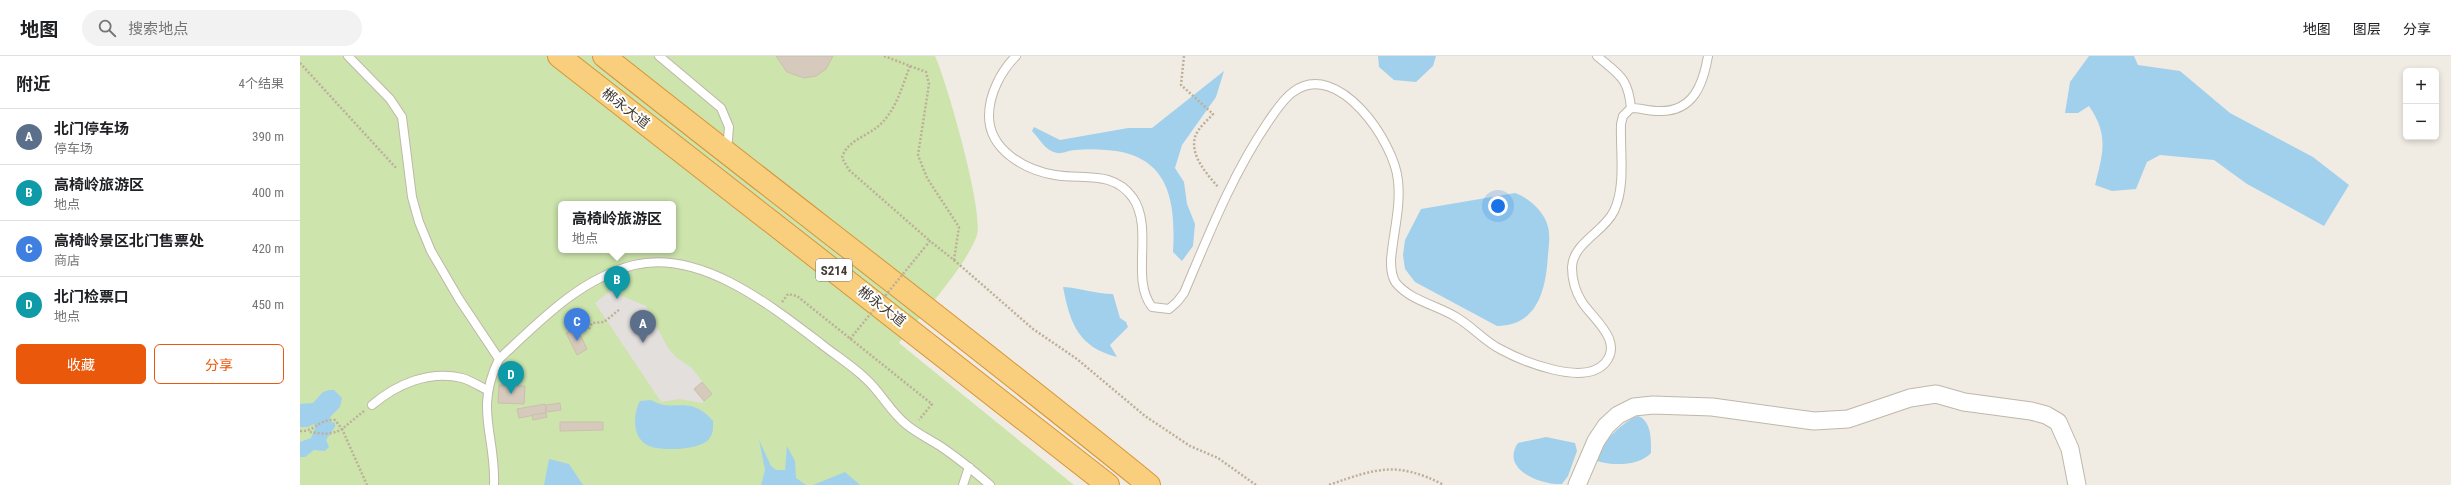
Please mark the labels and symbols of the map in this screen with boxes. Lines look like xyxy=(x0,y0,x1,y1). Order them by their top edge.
street label: 郴永大道 xyxy=(599,84,653,132)
your location xyxy=(1488,196,1508,216)
road number: S214 xyxy=(816,259,852,281)
pin: B xyxy=(604,266,630,299)
street label: 郴永大道 xyxy=(855,282,909,330)
pin: C xyxy=(564,308,590,341)
pin: A xyxy=(630,310,656,343)
pin: D xyxy=(498,361,524,394)

